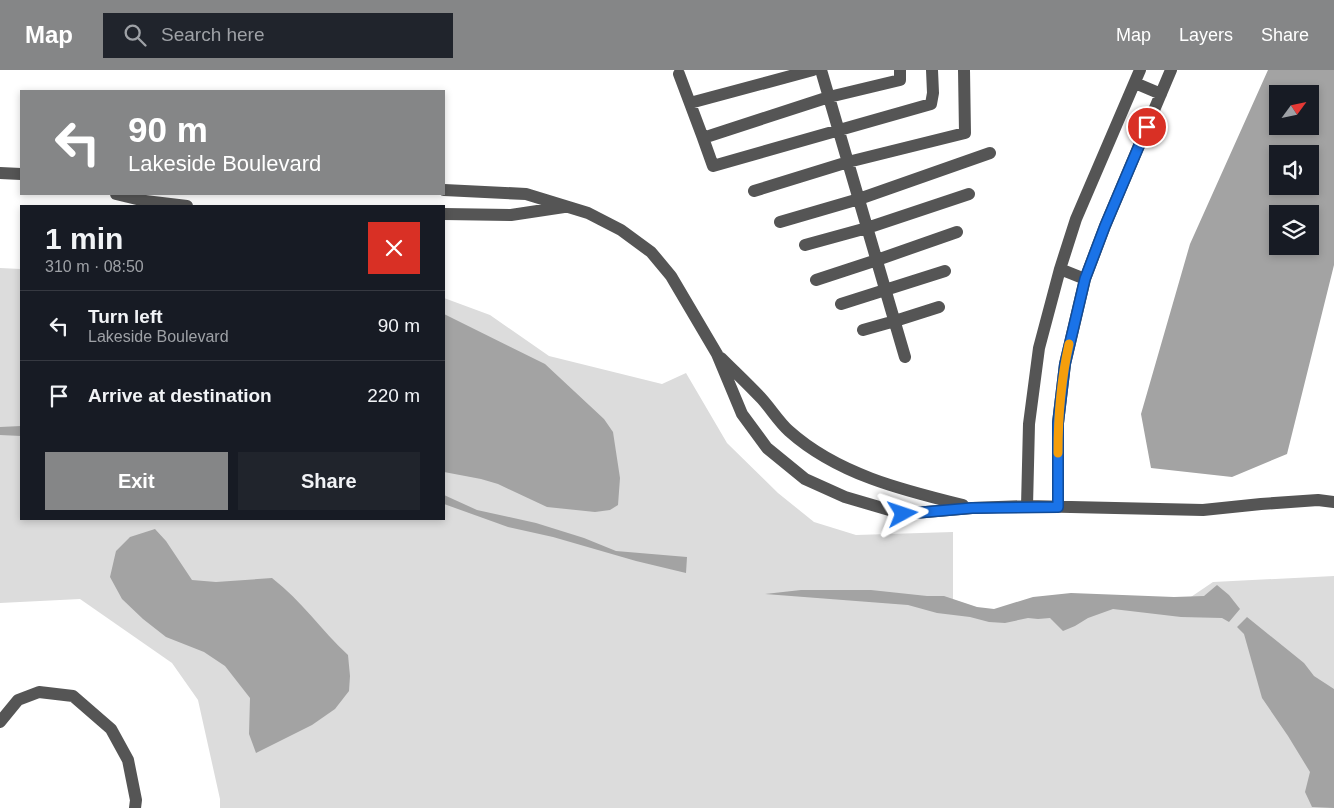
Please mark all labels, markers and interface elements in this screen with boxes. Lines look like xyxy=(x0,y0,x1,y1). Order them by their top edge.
search box xyxy=(103,13,453,58)
text: Map xyxy=(25,21,73,48)
icon: search xyxy=(121,21,149,49)
text: Search here xyxy=(161,24,265,45)
text: Map xyxy=(1116,25,1151,45)
text: Layers xyxy=(1179,25,1233,45)
text: Share xyxy=(1261,25,1309,45)
north arrow xyxy=(1269,85,1319,135)
map controls xyxy=(1269,85,1319,255)
pin xyxy=(1126,106,1168,148)
icon: left xyxy=(45,110,110,175)
text: 90 m xyxy=(128,110,208,149)
icon: arrive xyxy=(1133,113,1161,141)
button: sound xyxy=(1269,145,1319,195)
text: Lakeside Boulevard xyxy=(128,151,321,176)
button: layers xyxy=(1269,205,1319,255)
text: 1 min xyxy=(45,222,123,255)
button: close xyxy=(368,222,420,274)
text: 310 m · 08:50 xyxy=(45,258,144,275)
text: Turn left xyxy=(88,306,163,327)
icon: left xyxy=(45,312,73,340)
text: 90 m xyxy=(378,315,420,336)
text: Lakeside Boulevard xyxy=(88,328,229,345)
icon: arrive xyxy=(45,382,73,410)
text: Arrive at destination xyxy=(88,385,272,406)
text: 220 m xyxy=(367,385,420,406)
button: Exit xyxy=(45,452,228,510)
button: Share xyxy=(238,452,420,510)
position arrow xyxy=(876,487,928,539)

